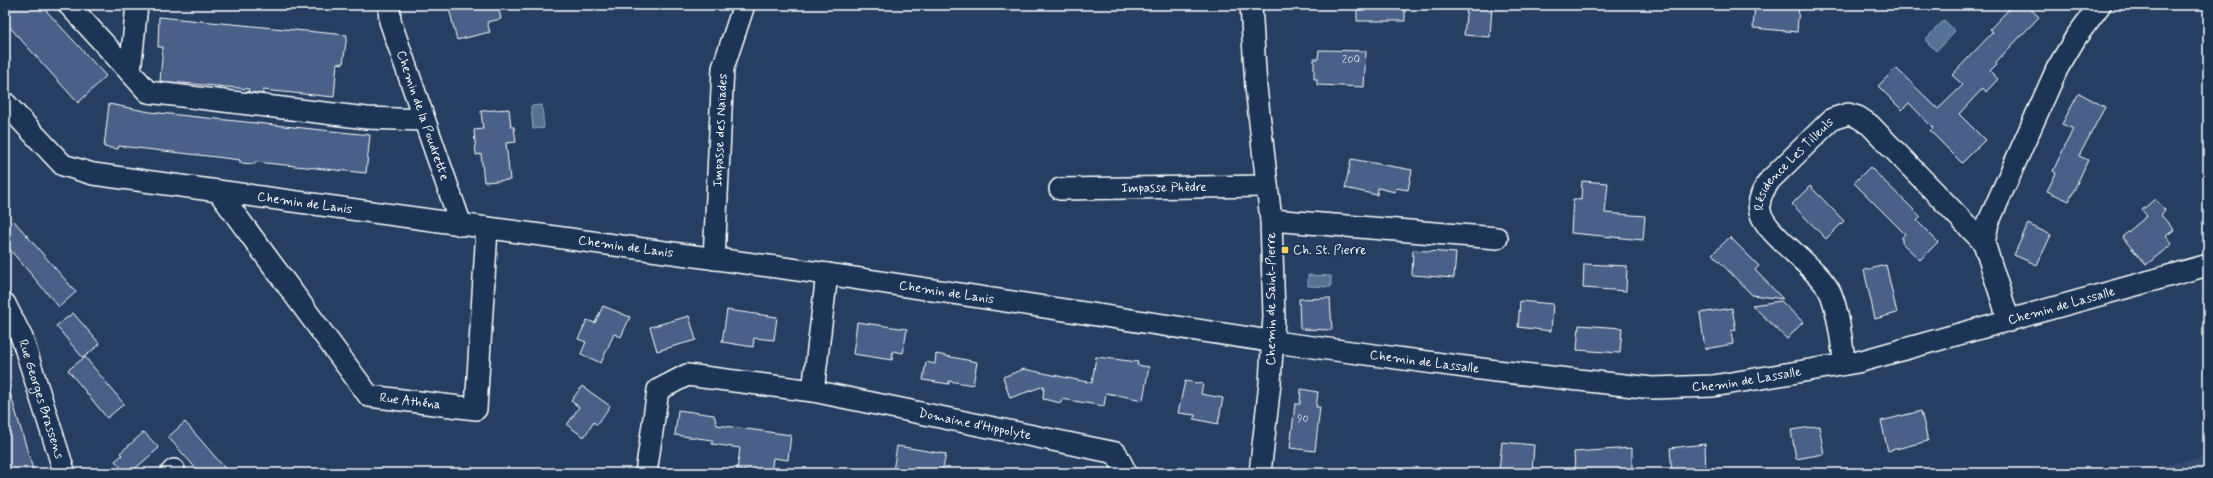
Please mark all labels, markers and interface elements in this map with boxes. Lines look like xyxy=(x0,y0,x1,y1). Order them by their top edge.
street label: Chemin de la Poudrette xyxy=(392,48,453,183)
house number: 200 xyxy=(1342,53,1360,67)
street label: Impasse des Naïades xyxy=(709,73,731,187)
street label: Résidence Les Tilleuls xyxy=(1751,113,1838,211)
street label: Impasse Phèdre xyxy=(1121,178,1207,197)
street label: Chemin de Lanis xyxy=(256,188,354,218)
street label: Chemin de Lanis xyxy=(577,232,675,262)
street label: Chemin de Saint-Pierre xyxy=(1263,232,1280,366)
place label: Ch. St. Pierre xyxy=(1293,242,1366,259)
marker: Ch. St. Pierre xyxy=(1280,245,1290,255)
street label: Chemin de Lanis xyxy=(898,277,996,308)
street label: Chemin de Lassalle xyxy=(2006,283,2117,329)
street label: Rue Georges Brassens xyxy=(14,337,68,461)
street label: Chemin de Lassalle xyxy=(1369,346,1480,377)
street label: Chemin de Lassalle xyxy=(1691,363,1802,395)
street label: Rue Athéna xyxy=(379,389,442,413)
street label: Domaine d'Hippolyte xyxy=(917,404,1033,444)
house number: 90 xyxy=(1297,412,1309,426)

